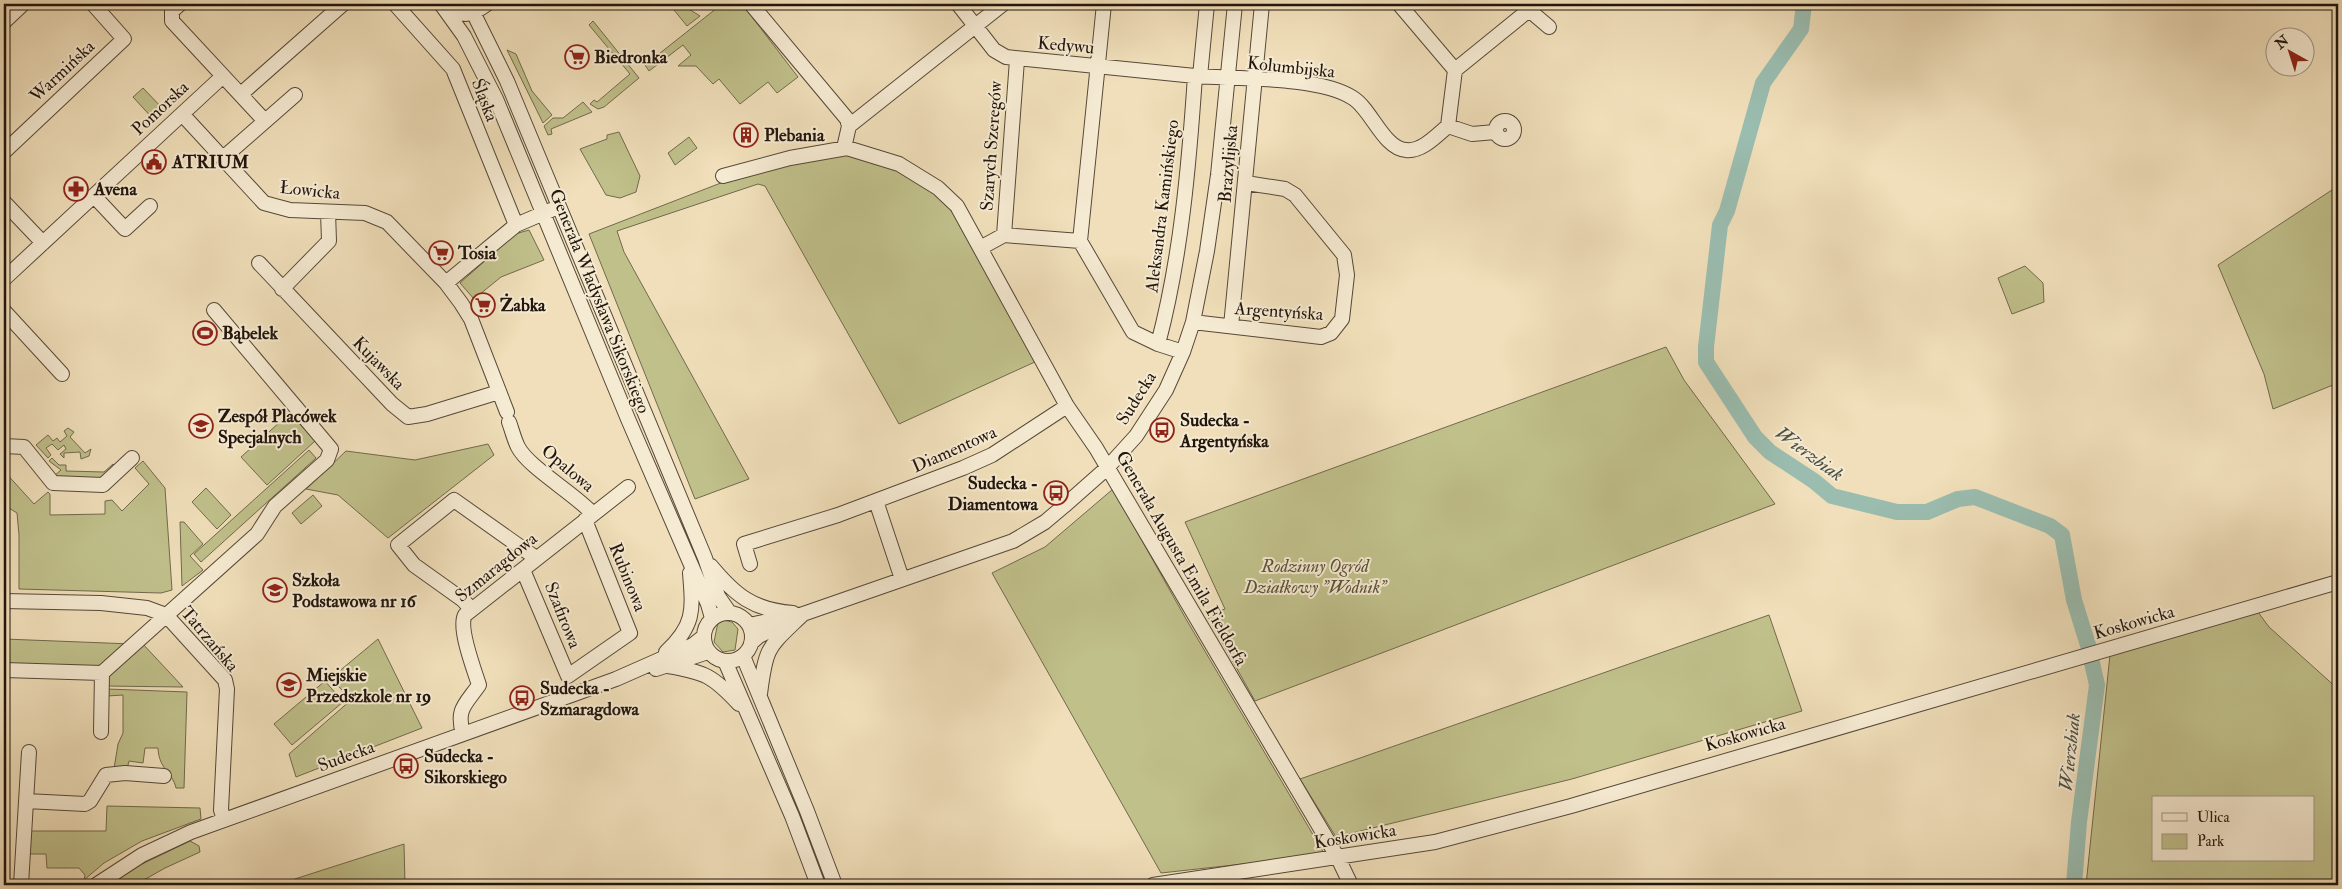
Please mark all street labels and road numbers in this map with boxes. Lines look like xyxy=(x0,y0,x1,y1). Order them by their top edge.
street label: Kedywu xyxy=(1037,32,1095,59)
street label: Warmińska xyxy=(24,35,100,108)
street label: Kolumbijska xyxy=(1246,51,1337,84)
street label: Śląska xyxy=(466,75,503,125)
street label: Pomorska xyxy=(127,76,194,141)
street label: Szarych Szeregów xyxy=(975,79,1008,212)
street label: Aleksandra Kamińskiego xyxy=(1140,118,1185,295)
street label: Brazylijska xyxy=(1214,124,1243,204)
street label: Łowicka xyxy=(279,176,342,205)
street label: Generała Władysława Sikorskiego xyxy=(544,186,655,417)
street label: Argentyńska xyxy=(1233,297,1325,326)
street label: Kujawska xyxy=(347,332,410,396)
street label: Sudecka xyxy=(1111,367,1162,429)
street label: Diamentowa xyxy=(908,420,1001,478)
street label: Opalowa xyxy=(536,439,600,498)
street label: Generała Augusta Emila Fieldorfa xyxy=(1110,447,1253,670)
street label: Szmaragdowa xyxy=(451,527,542,607)
street label: Rubinowa xyxy=(603,540,652,615)
street label: Szafirowa xyxy=(539,579,586,652)
street label: Koskowicka xyxy=(2091,600,2178,645)
street label: Tatrzańska xyxy=(176,602,244,677)
street label: Koskowicka xyxy=(1702,712,1789,757)
street label: Sudecka xyxy=(315,735,378,777)
street label: Koskowicka xyxy=(1312,819,1398,854)

